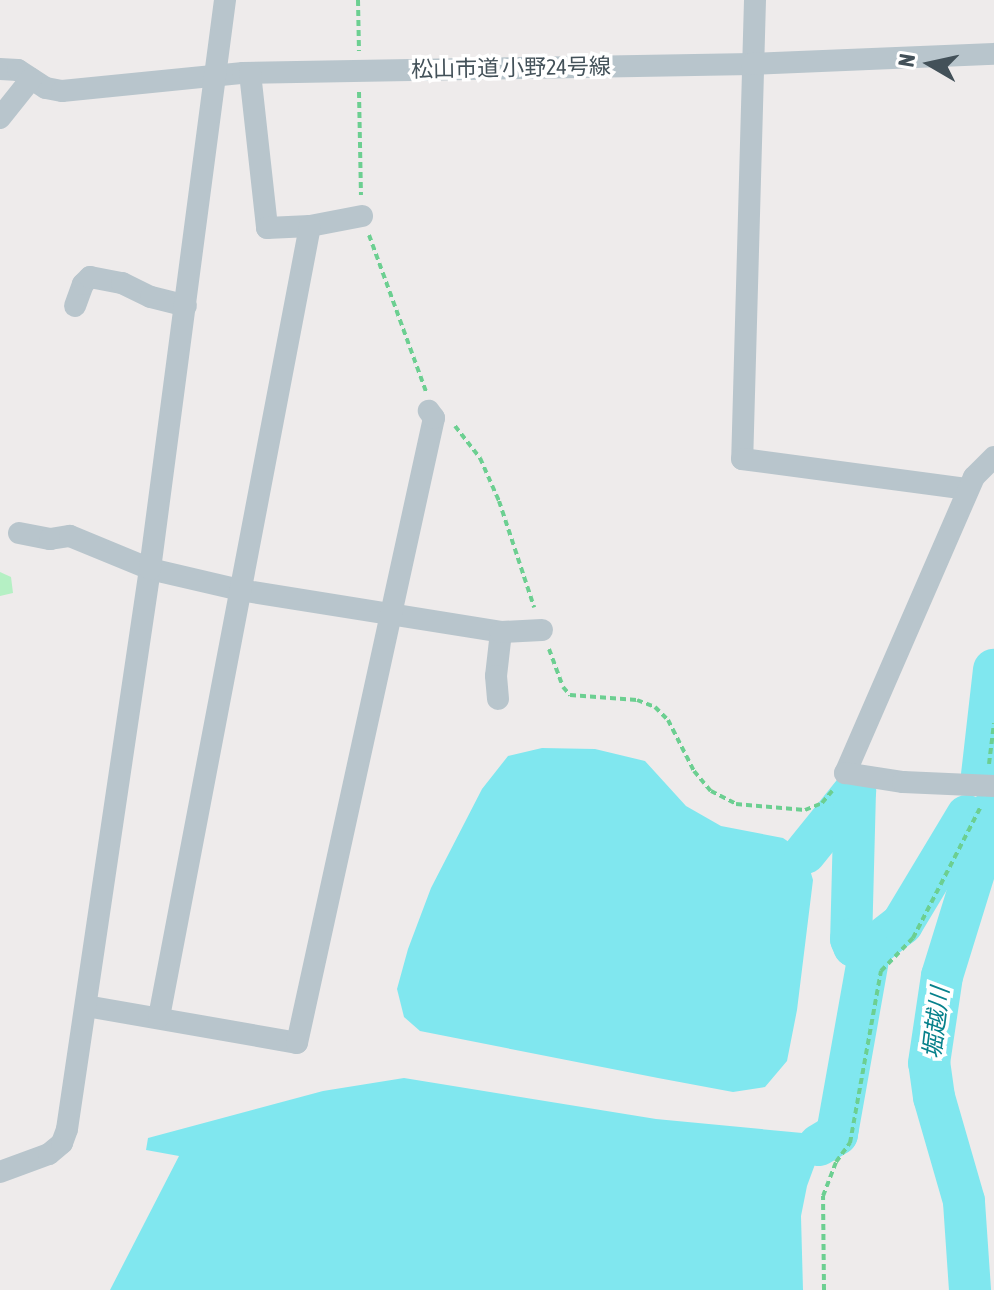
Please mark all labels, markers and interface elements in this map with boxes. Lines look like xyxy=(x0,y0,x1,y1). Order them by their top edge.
north arrow xyxy=(890,24,970,104)
text: N xyxy=(892,52,920,69)
street label: 松山市道 小野24号線 xyxy=(411,53,611,83)
water label: 堀越川 xyxy=(917,986,955,1060)

